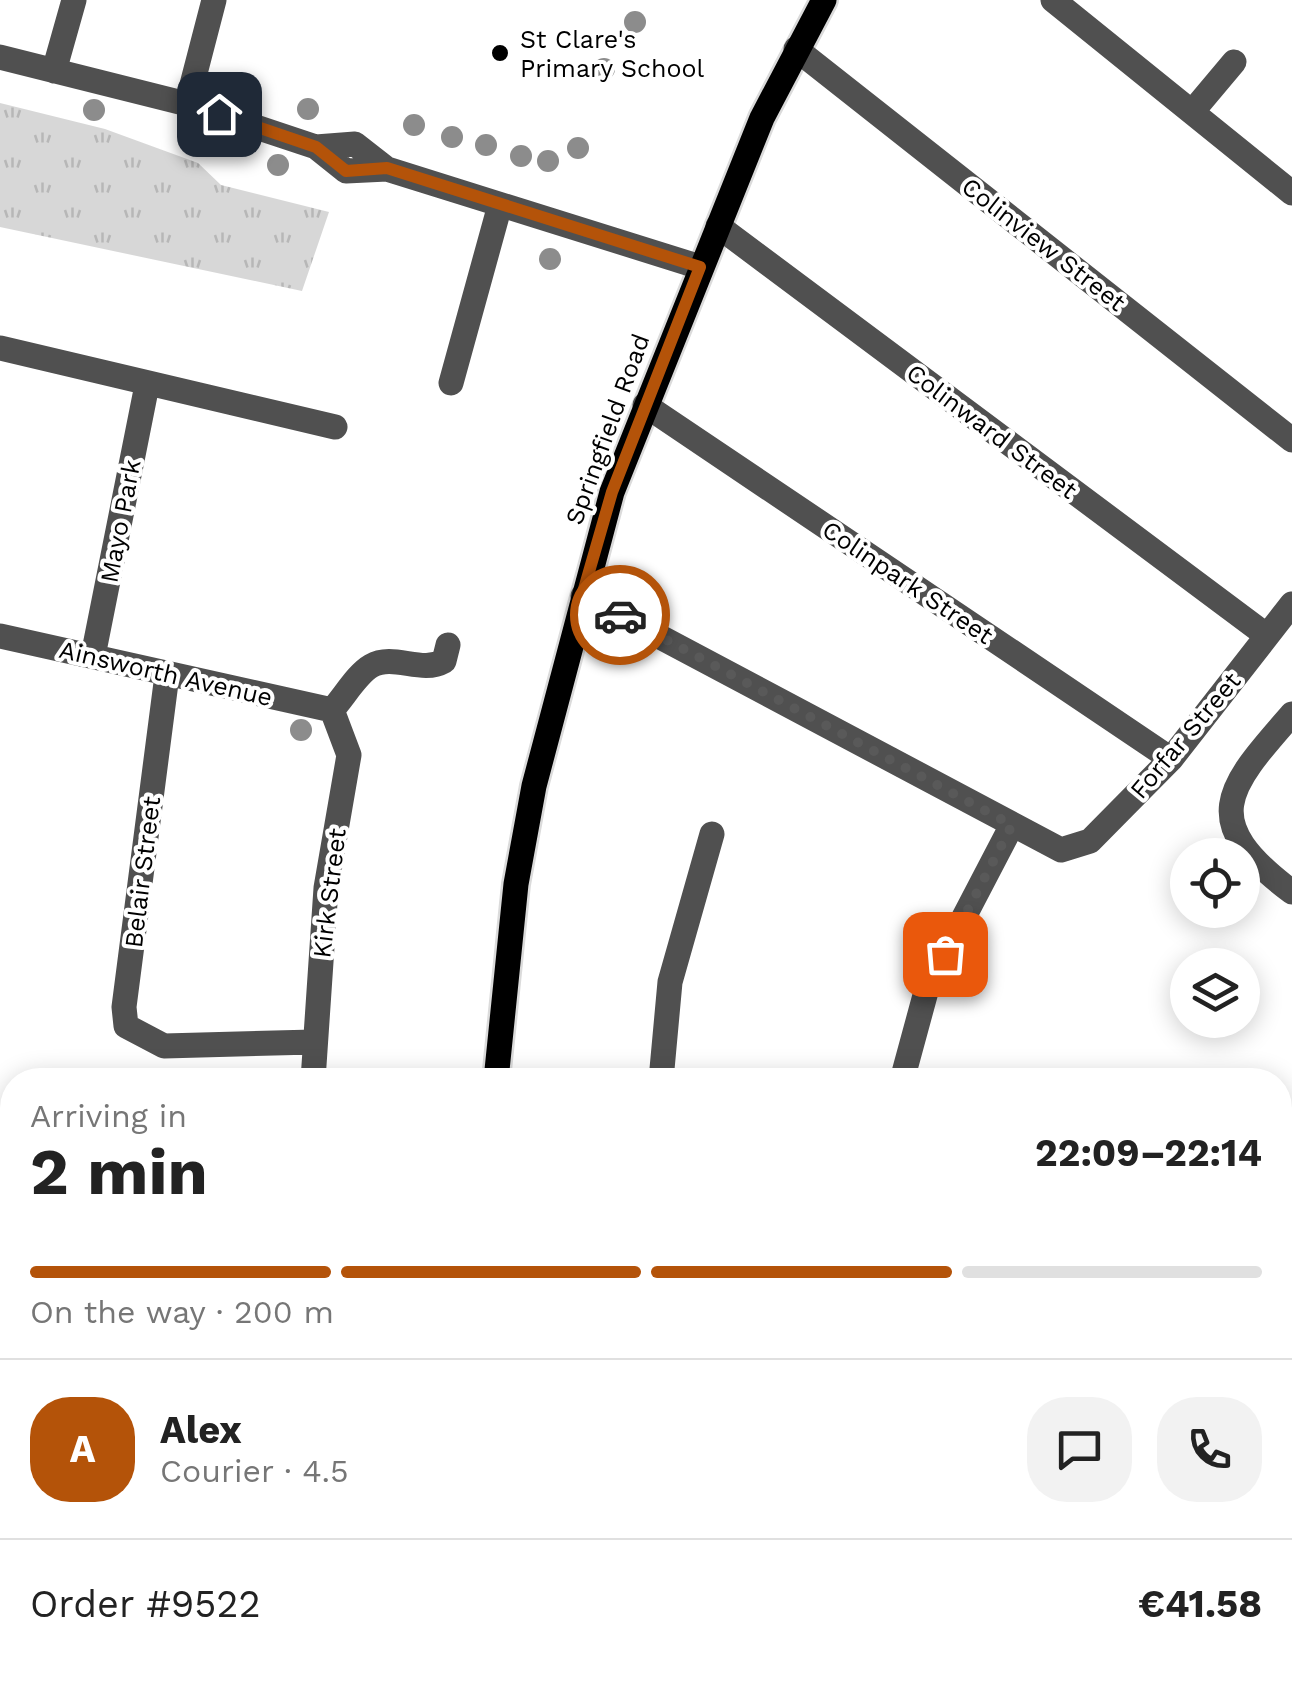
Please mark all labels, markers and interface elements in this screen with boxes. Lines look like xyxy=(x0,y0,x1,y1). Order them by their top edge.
place label: St Clare's Primary School xyxy=(520,25,705,83)
marker: St Clare's Primary School xyxy=(489,42,511,64)
pin xyxy=(177,72,262,157)
icon: home xyxy=(192,87,247,142)
street label: Colinview Street xyxy=(956,172,1132,318)
street label: Springfield Road xyxy=(559,330,655,529)
street label: Colinward Street xyxy=(901,358,1083,505)
street label: Mayo Park xyxy=(94,457,147,585)
street label: Colinpark Street xyxy=(817,515,999,650)
courier xyxy=(570,565,670,665)
icon: car xyxy=(593,588,648,643)
street label: Ainsworth Avenue xyxy=(56,635,275,712)
street label: Forfar Street xyxy=(1124,666,1247,804)
street label: Belair Street xyxy=(119,794,166,950)
street label: Kirk Street xyxy=(307,826,352,960)
map controls xyxy=(1170,838,1260,1038)
button: locate xyxy=(1170,838,1260,928)
pin xyxy=(903,912,988,997)
icon: bag xyxy=(918,927,973,982)
button: layers xyxy=(1170,948,1260,1038)
text: Arriving in xyxy=(30,1097,187,1135)
text: 22:09–22:14 xyxy=(1035,1131,1262,1175)
text: 2 min xyxy=(30,1134,208,1210)
text: On the way · 200 m xyxy=(30,1293,334,1331)
button: chat xyxy=(1027,1397,1132,1502)
button: phone xyxy=(1157,1397,1262,1502)
text: Alex xyxy=(160,1408,242,1452)
text: A xyxy=(70,1427,95,1471)
text: Courier · 4.5 xyxy=(160,1452,349,1490)
text: Order #9522 xyxy=(30,1582,261,1626)
text: €41.58 xyxy=(1138,1582,1262,1626)

